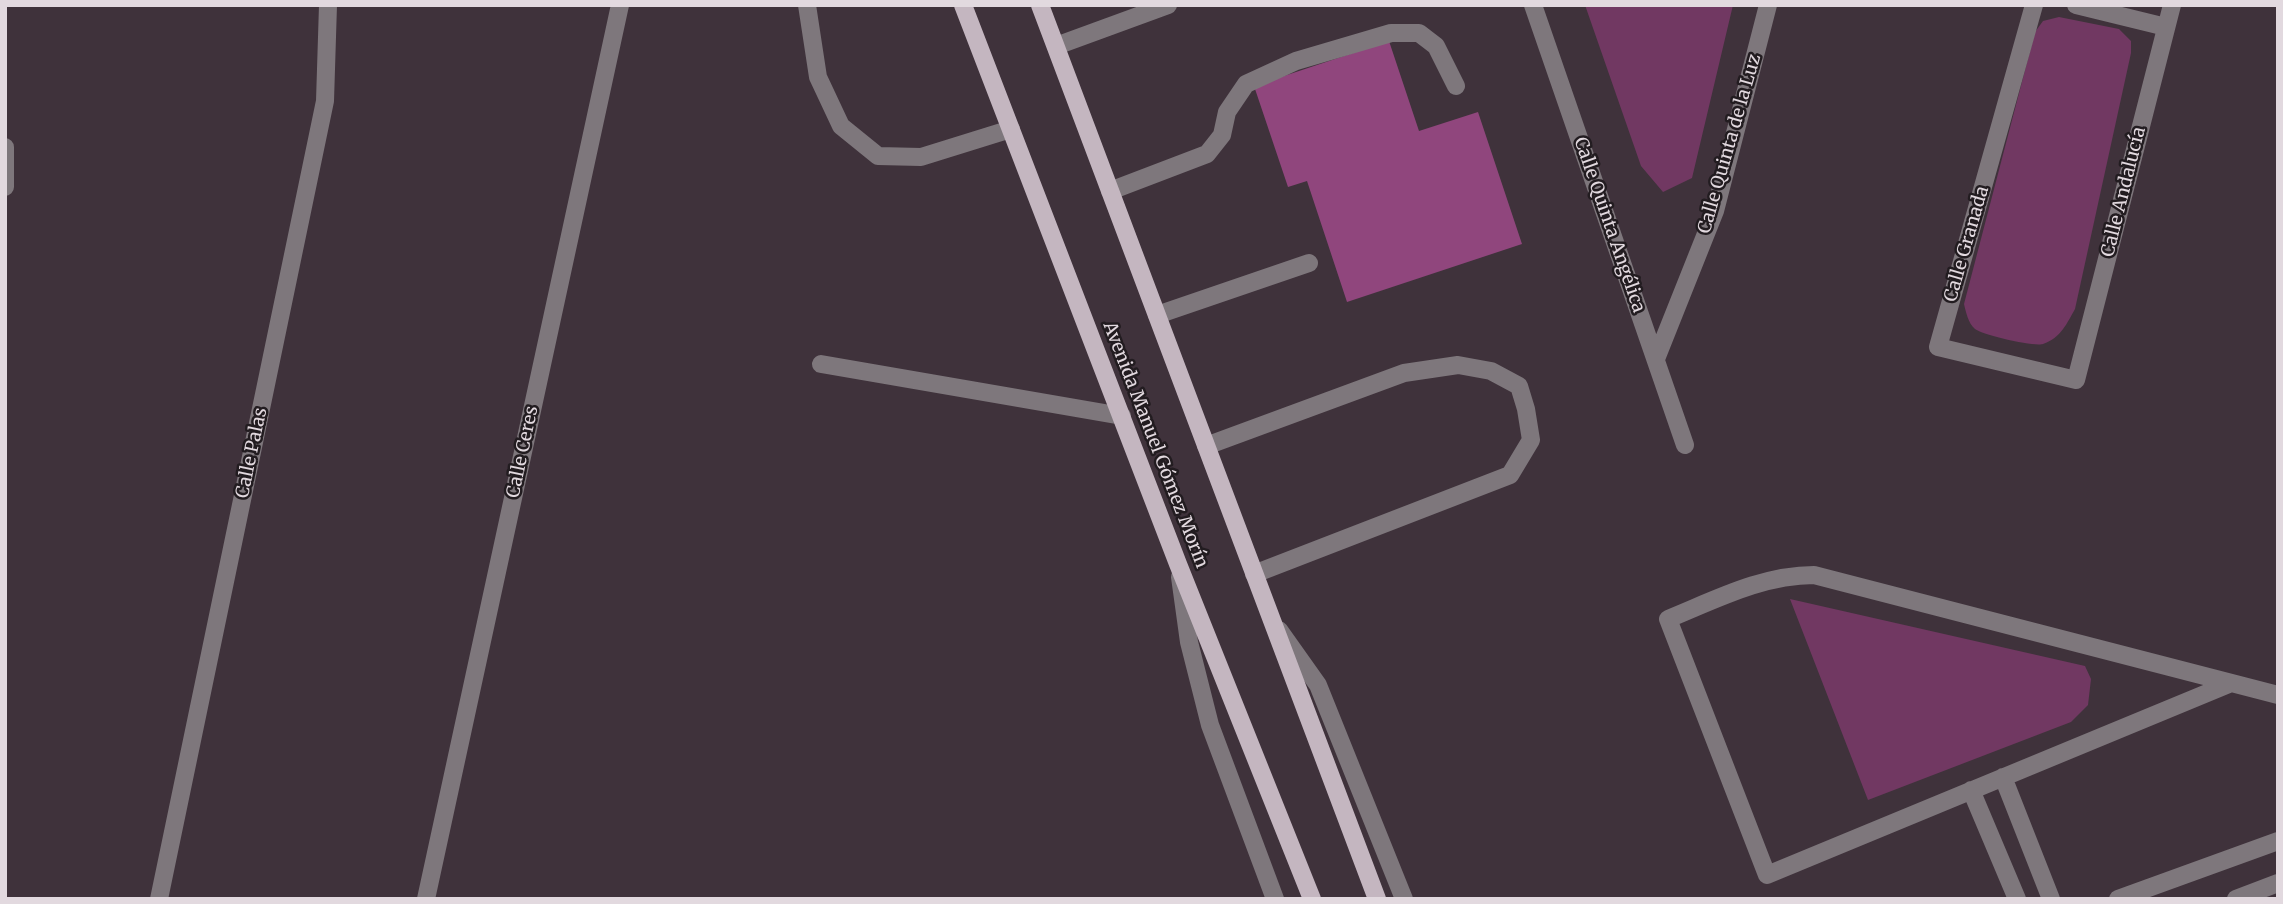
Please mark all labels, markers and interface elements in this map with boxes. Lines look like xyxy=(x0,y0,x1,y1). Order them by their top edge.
street label: Calle Quinta de la Luz xyxy=(1694,52,1766,236)
street label: Calle Andalucía xyxy=(2097,125,2151,259)
street label: Calle Quinta Angélica xyxy=(1569,134,1649,316)
street label: Calle Granada xyxy=(1940,184,1994,304)
street label: Avenida Manuel Gómez Morín xyxy=(1098,319,1212,571)
street label: Calle Ceres xyxy=(503,404,543,500)
street label: Calle Palas xyxy=(232,406,272,500)

